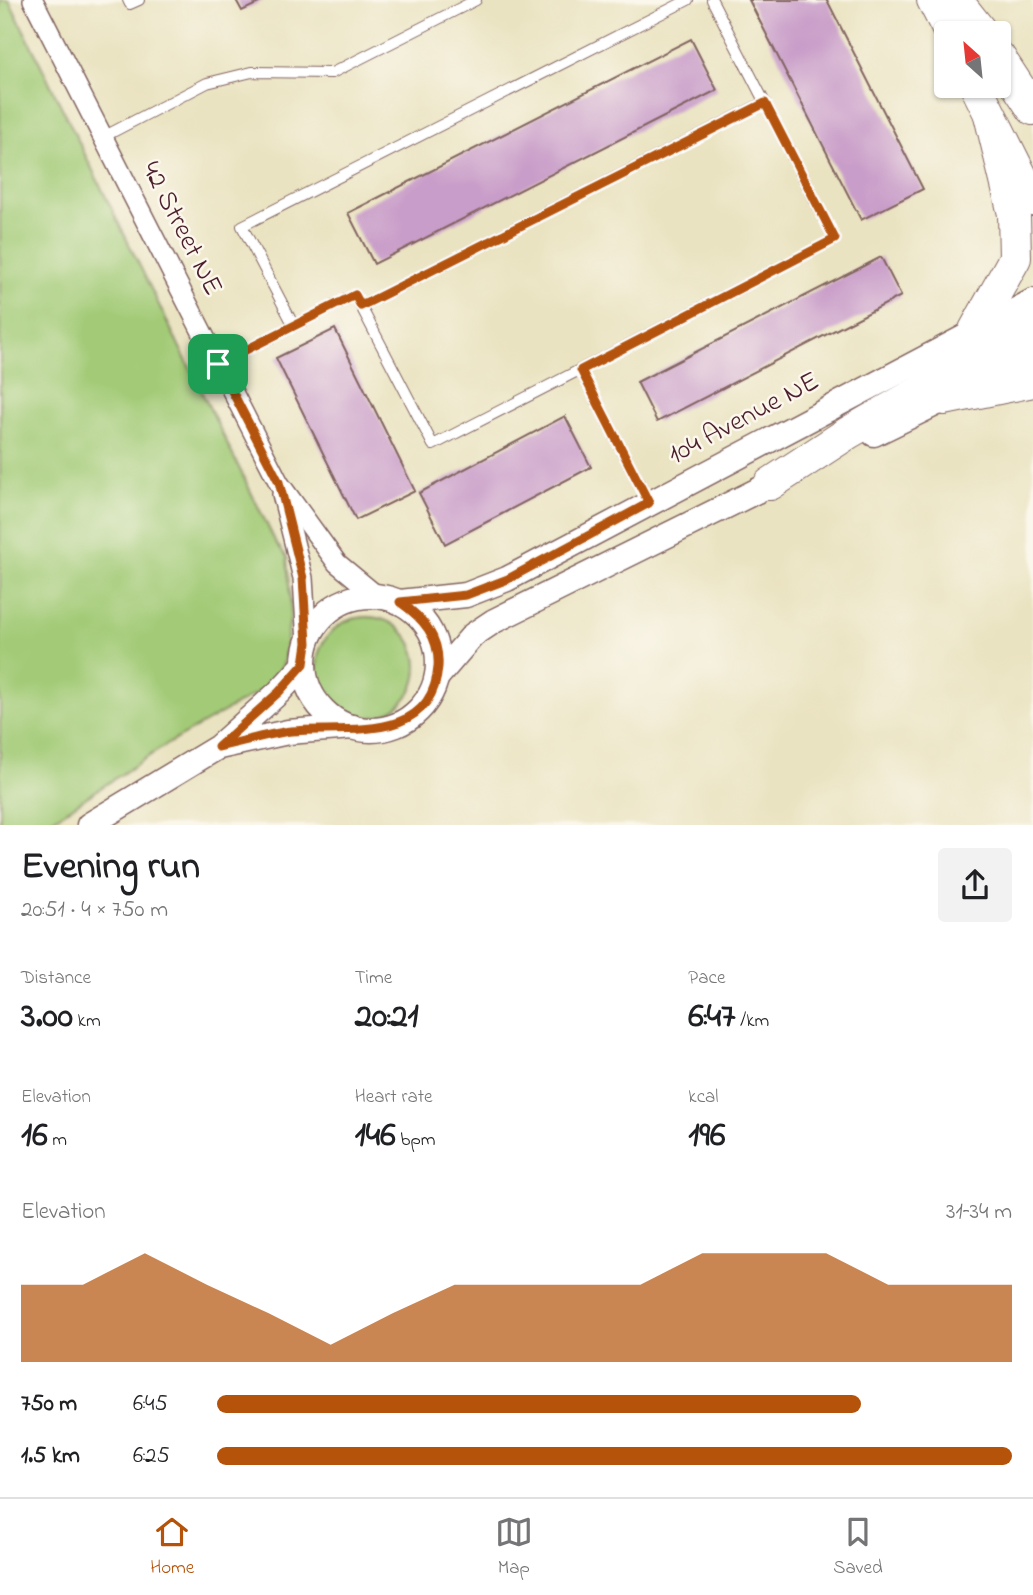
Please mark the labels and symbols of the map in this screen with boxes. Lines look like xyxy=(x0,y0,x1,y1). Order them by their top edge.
north arrow xyxy=(934,21,1012,98)
street label: 42 Street NE xyxy=(130,155,232,303)
pin xyxy=(188,334,248,394)
street label: 104 Avenue NE xyxy=(661,362,827,476)

